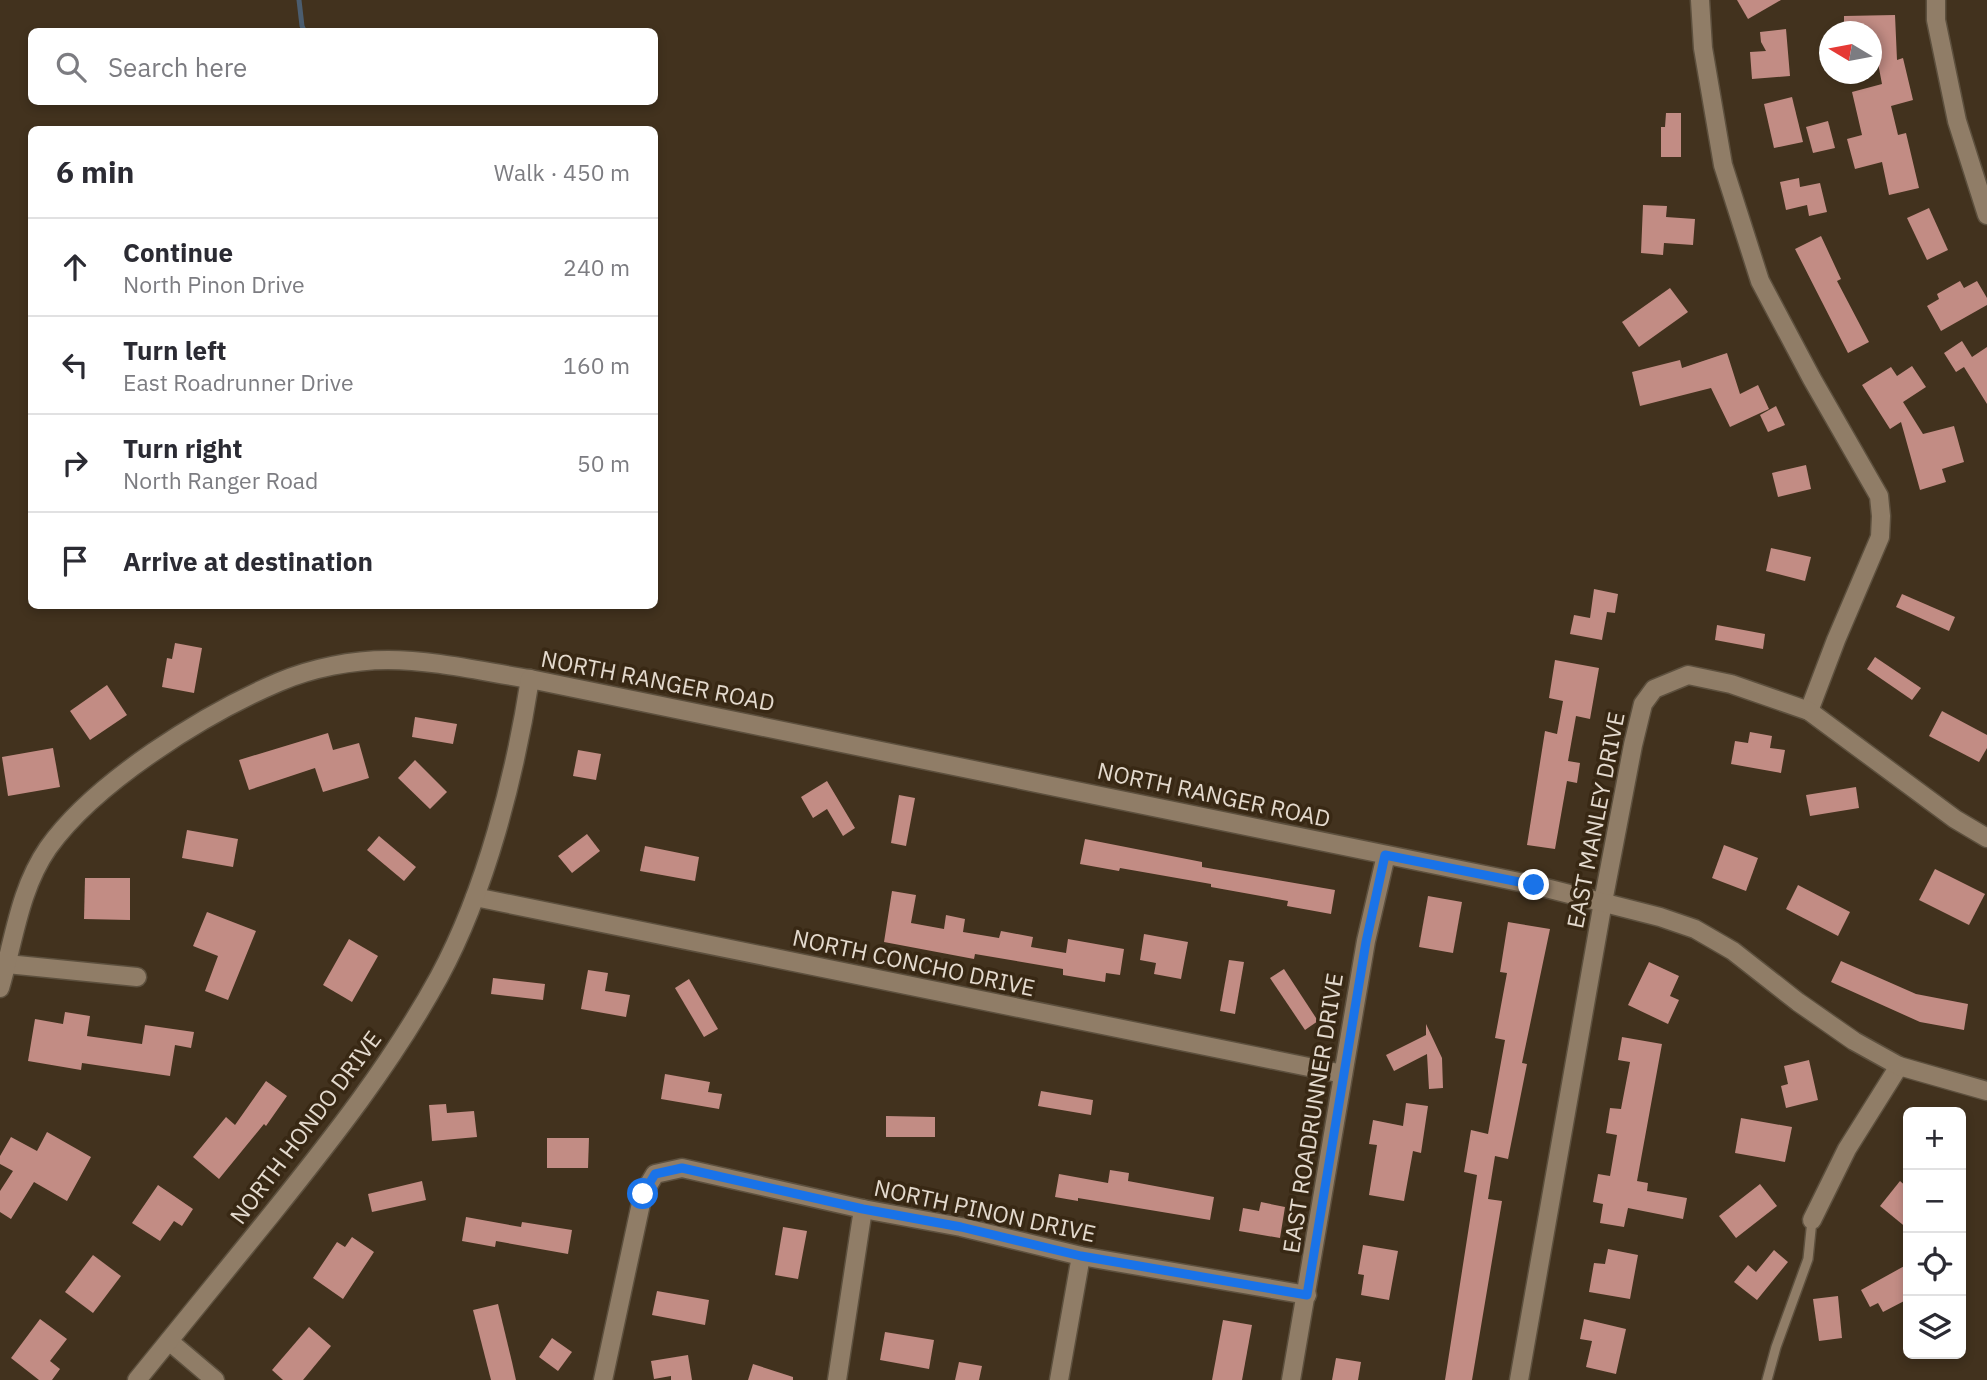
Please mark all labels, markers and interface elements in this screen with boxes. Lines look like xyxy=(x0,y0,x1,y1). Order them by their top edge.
north arrow xyxy=(1819,21,1882,84)
search box xyxy=(28,28,658,105)
icon: search xyxy=(52,48,90,86)
text: Search here xyxy=(108,50,247,84)
text: 6 min xyxy=(56,152,134,191)
text: Walk · 450 m xyxy=(494,157,630,187)
text: Continue xyxy=(123,235,233,269)
icon: ahead xyxy=(56,248,94,286)
text: 240 m xyxy=(563,252,630,282)
text: North Pinon Drive xyxy=(123,269,305,299)
text: Turn left xyxy=(123,333,226,367)
icon: left xyxy=(56,346,94,384)
text: 160 m xyxy=(563,350,630,380)
text: East Roadrunner Drive xyxy=(123,367,354,397)
text: Turn right xyxy=(123,431,242,465)
icon: right xyxy=(56,444,94,482)
text: 50 m xyxy=(577,448,630,478)
text: North Ranger Road xyxy=(123,465,318,495)
icon: arrive xyxy=(56,542,94,580)
text: Arrive at destination xyxy=(123,544,373,578)
street label: NORTH RANGER ROAD xyxy=(539,643,777,717)
street label: EAST MANLEY DRIVE xyxy=(1559,709,1631,931)
street label: NORTH RANGER ROAD xyxy=(1095,755,1333,833)
route end xyxy=(1518,869,1549,900)
street label: NORTH CONCHO DRIVE xyxy=(790,922,1038,1002)
street label: EAST ROADRUNNER DRIVE xyxy=(1275,971,1349,1255)
street label: NORTH HONDO DRIVE xyxy=(223,1024,387,1230)
map controls xyxy=(1903,1107,1966,1359)
button: + xyxy=(1903,1107,1966,1170)
button: − xyxy=(1903,1170,1966,1233)
street label: NORTH PINON DRIVE xyxy=(871,1172,1099,1248)
route start xyxy=(627,1178,658,1209)
button: locate xyxy=(1903,1233,1966,1296)
button: layers xyxy=(1903,1296,1966,1359)

